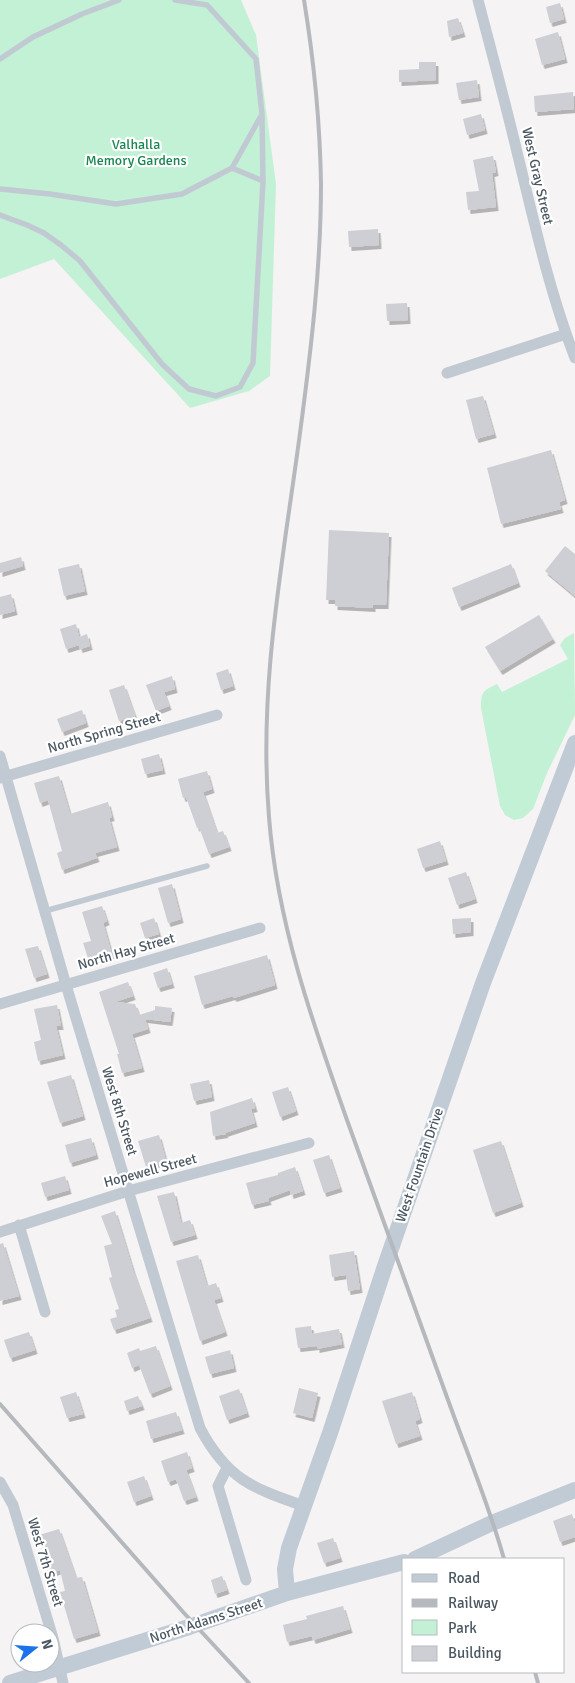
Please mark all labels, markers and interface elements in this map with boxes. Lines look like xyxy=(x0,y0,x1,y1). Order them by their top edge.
street label: West Gray Street xyxy=(518,126,557,227)
park label: Valhalla Memory Gardens xyxy=(85,136,187,169)
street label: North Spring Street xyxy=(46,708,163,757)
street label: North Hay Street xyxy=(76,929,177,973)
street label: West 8th Street xyxy=(98,1065,141,1158)
street label: West Fountain Drive xyxy=(392,1106,447,1225)
street label: Hopewell Street xyxy=(102,1150,199,1191)
street label: West 7th Street xyxy=(24,1516,67,1609)
legend xyxy=(402,1558,565,1673)
text: Road xyxy=(448,1569,480,1587)
street label: North Adams Street xyxy=(148,1594,265,1647)
text: Railway xyxy=(448,1594,498,1612)
text: Park xyxy=(448,1619,477,1637)
north arrow xyxy=(10,1623,60,1673)
text: N xyxy=(37,1637,57,1651)
text: Building xyxy=(448,1644,502,1662)

